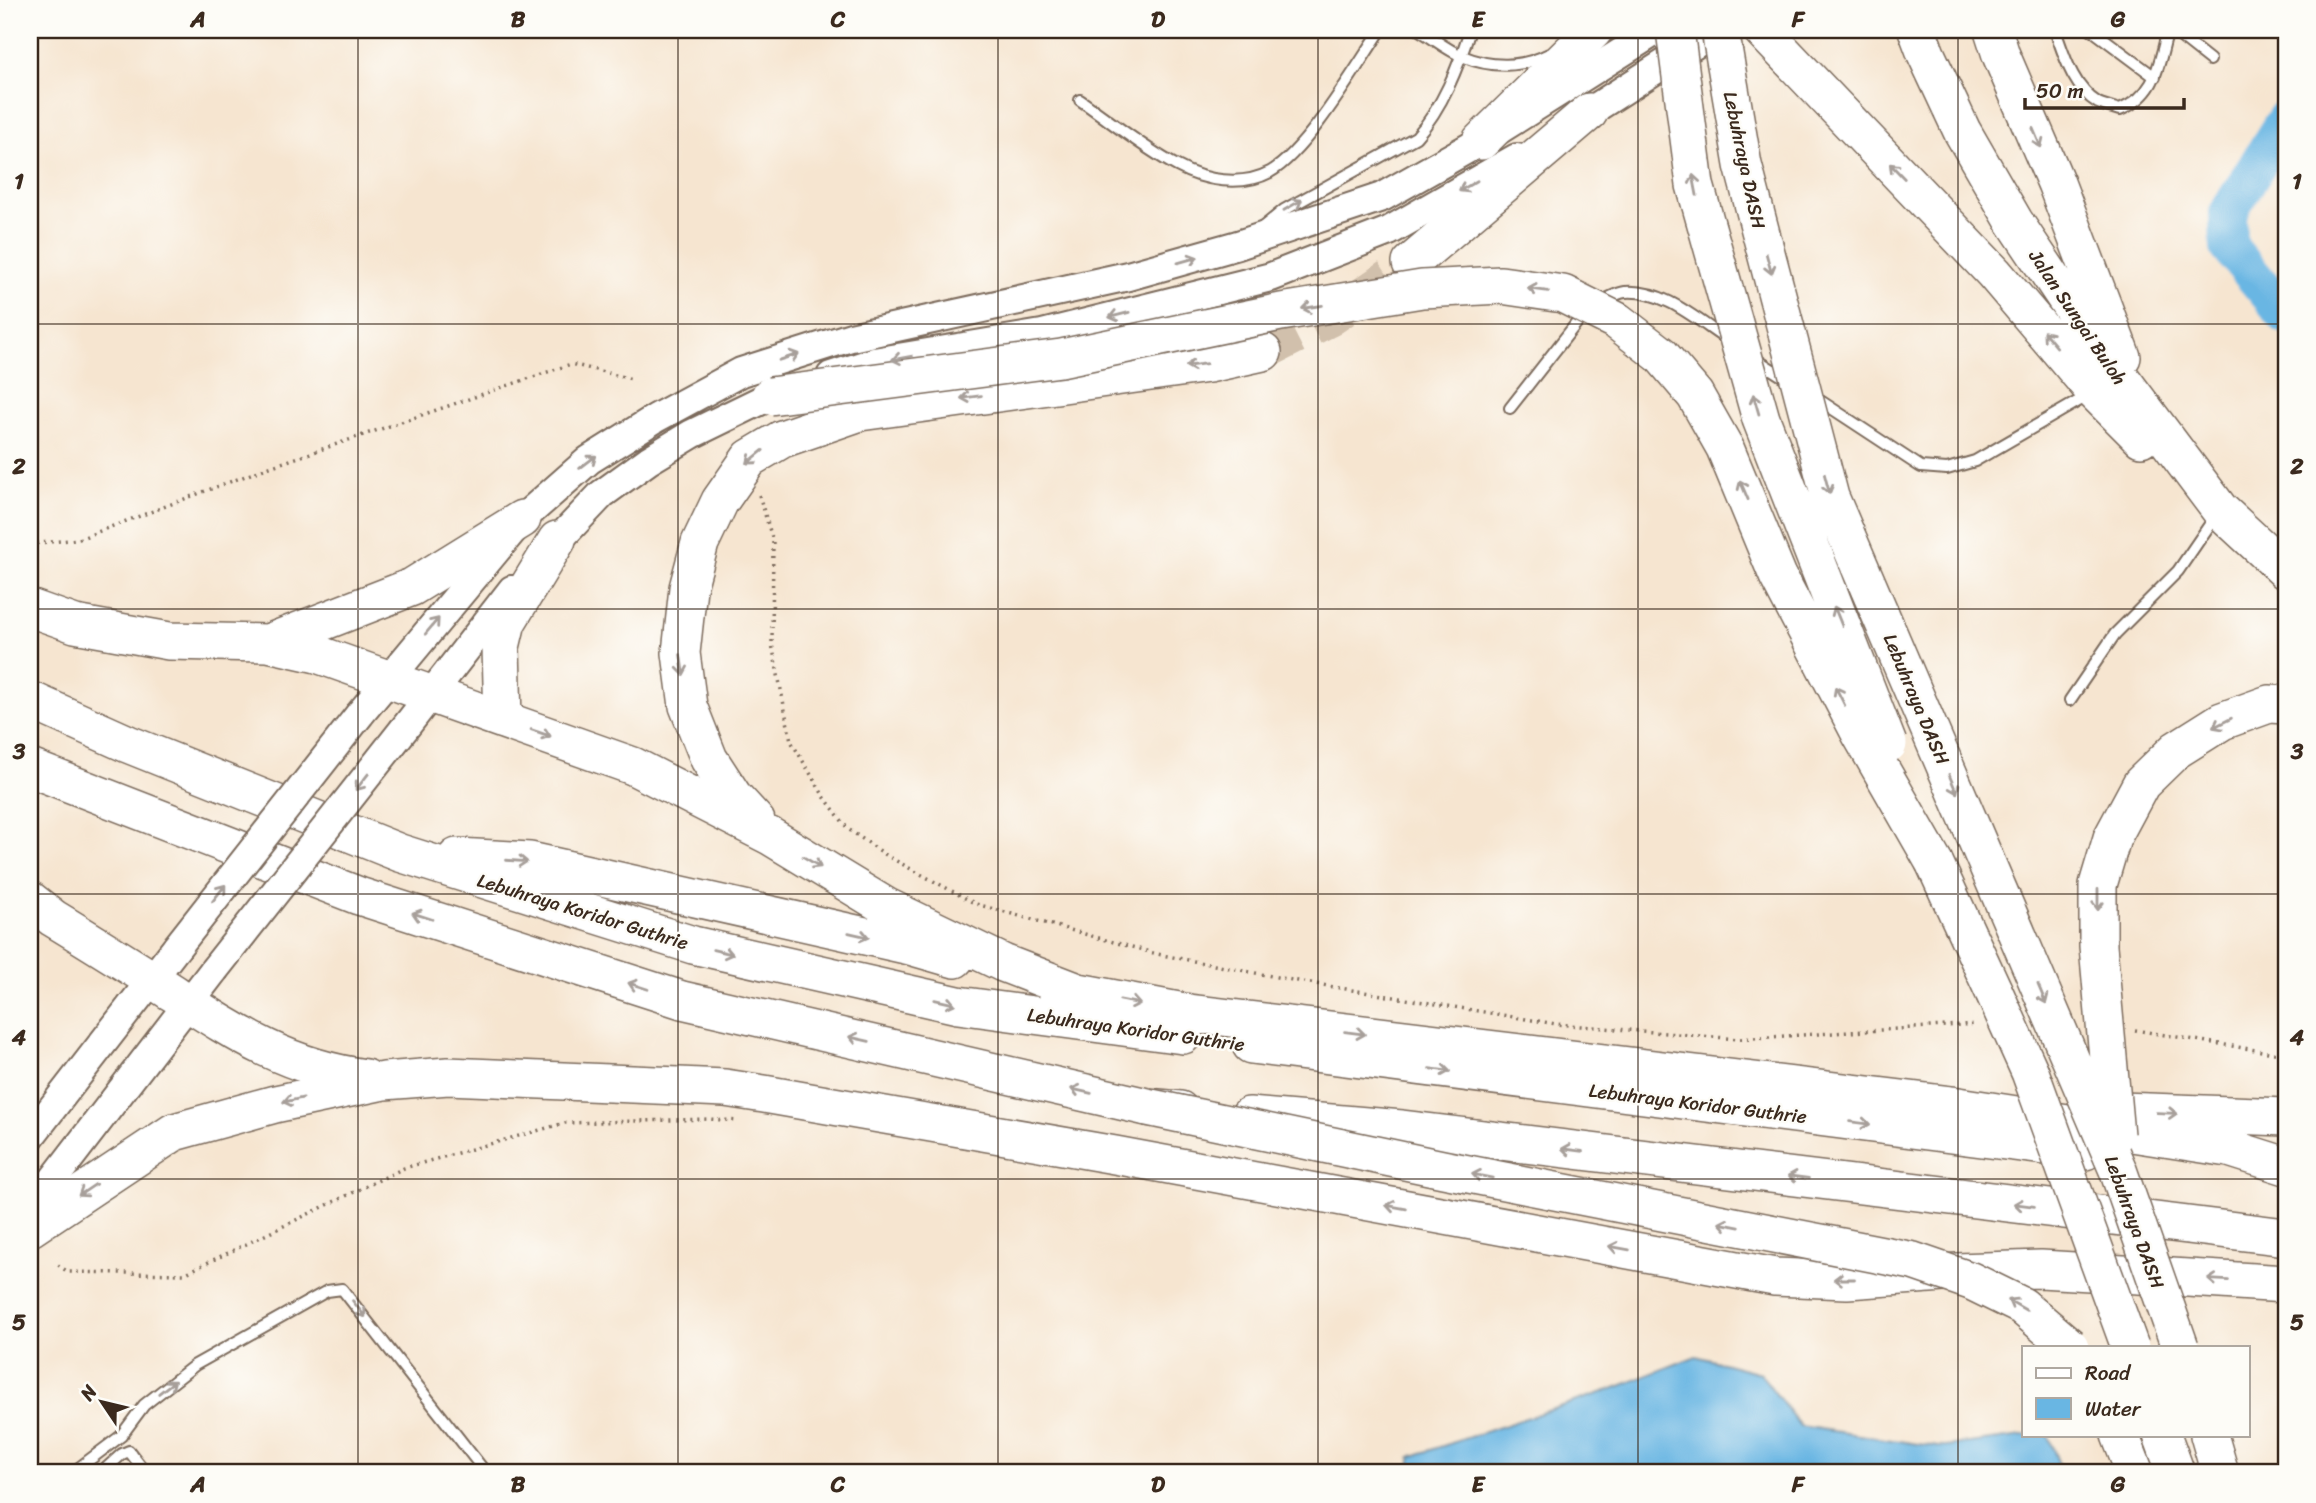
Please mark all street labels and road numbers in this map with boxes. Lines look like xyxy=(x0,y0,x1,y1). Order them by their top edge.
street label: Lebuhraya DASH xyxy=(1714,88,1775,232)
street label: Jalan Sungai Buloh xyxy=(2019,242,2135,392)
street label: Lebuhraya DASH xyxy=(1874,628,1959,770)
street label: Lebuhraya Koridor Guthrie xyxy=(473,864,693,959)
street label: Lebuhraya Koridor Guthrie xyxy=(1025,998,1247,1061)
street label: Lebuhraya Koridor Guthrie xyxy=(1587,1074,1809,1133)
street label: Lebuhraya DASH xyxy=(2095,1151,2174,1294)

